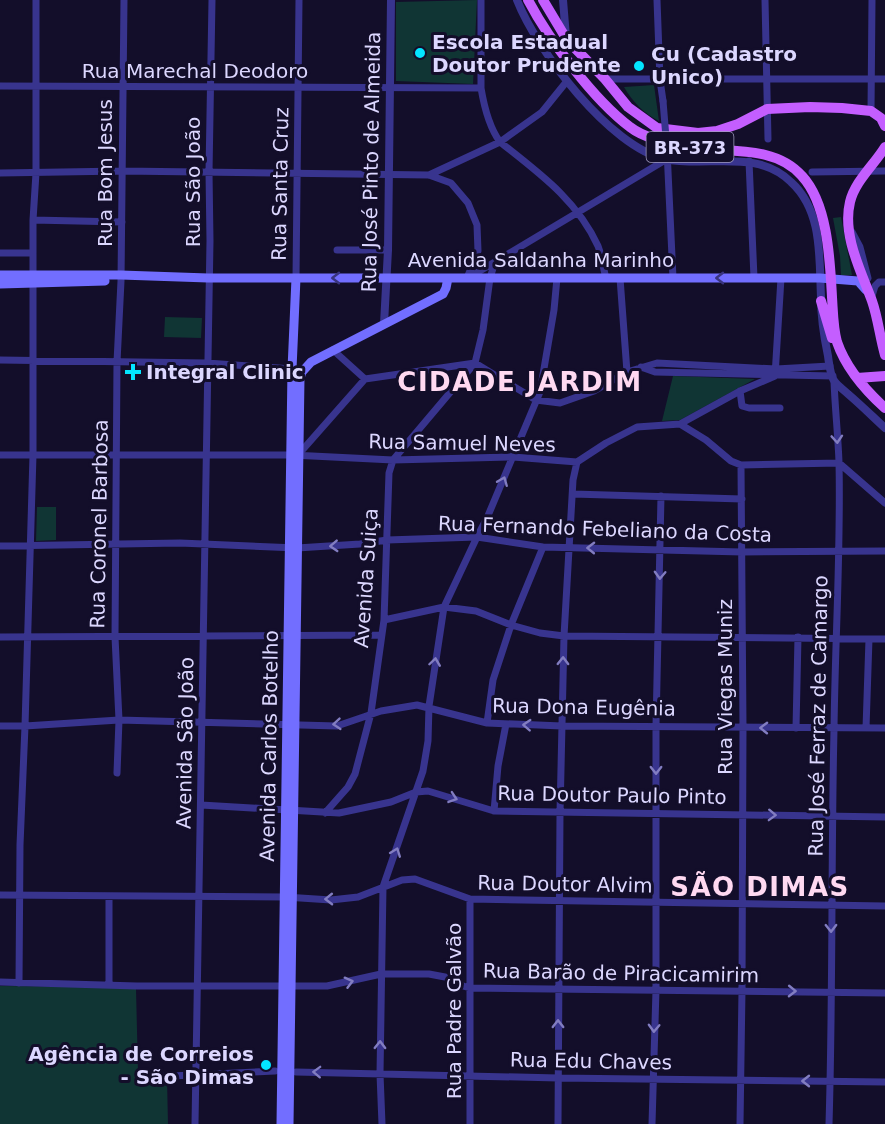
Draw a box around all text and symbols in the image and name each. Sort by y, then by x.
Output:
place label: Escola Estadual Doutor Prudente [432,30,621,77]
street label: Rua José Pinto de Almeida [357,31,385,293]
place label: Cu (Cadastro Unico) [651,42,797,89]
marker: Escola Estadual Doutor Prudente [413,46,427,60]
street label: Rua Marechal Deodoro [82,59,308,83]
marker: Cu (Cadastro Unico) [632,59,646,73]
street label: Rua Bom Jesus [93,99,117,247]
street label: Rua Santa Cruz [267,107,293,261]
street label: Rua São João [181,117,205,247]
road number: BR-373 [646,132,734,162]
street label: Avenida Saldanha Marinho [408,248,674,272]
one-way arrow [331,272,340,284]
one-way arrow [715,272,724,284]
place label: Integral Clinic [146,360,304,384]
marker: Integral Clinic [124,363,142,381]
district label: CIDADE JARDIM [397,367,643,397]
street label: Rua Coronel Barbosa [85,419,113,629]
street label: Rua Samuel Neves [368,429,556,457]
one-way arrow [830,435,843,444]
one-way arrow [496,477,508,488]
street label: Avenida Suiça [349,507,383,649]
street label: Rua Fernando Febeliano da Costa [438,511,772,547]
one-way arrow [329,539,338,552]
one-way arrow [586,542,595,554]
one-way arrow [653,571,666,580]
street label: Rua José Ferraz de Camargo [804,575,832,857]
street label: Rua Viegas Muniz [713,599,737,775]
street label: Avenida Carlos Botelho [255,630,283,862]
one-way arrow [557,656,570,665]
street label: Avenida São João [171,657,199,829]
one-way arrow [429,658,441,667]
street label: Rua Dona Eugênia [492,693,676,721]
one-way arrow [333,717,342,730]
one-way arrow [522,718,531,731]
one-way arrow [759,721,768,734]
one-way arrow [650,766,662,775]
street label: Rua Doutor Paulo Pinto [497,781,727,809]
one-way arrow [447,791,458,804]
one-way arrow [768,809,777,822]
one-way arrow [388,847,401,858]
street label: Rua Doutor Alvim [477,870,653,898]
district label: SÃO DIMAS [670,871,850,902]
one-way arrow [325,893,334,905]
street label: Rua Padre Galvão [442,923,466,1099]
one-way arrow [825,924,838,933]
street label: Rua Barão de Piracicamirim [483,959,759,987]
one-way arrow [343,977,354,989]
one-way arrow [788,985,797,997]
one-way arrow [552,1019,564,1028]
one-way arrow [648,1024,661,1033]
one-way arrow [374,1040,386,1049]
place label: Agência de Correios - São Dimas [28,1042,254,1089]
street label: Rua Edu Chaves [510,1048,672,1074]
marker: Agência de Correios - São Dimas [259,1058,273,1072]
one-way arrow [312,1066,321,1079]
one-way arrow [801,1075,810,1087]

